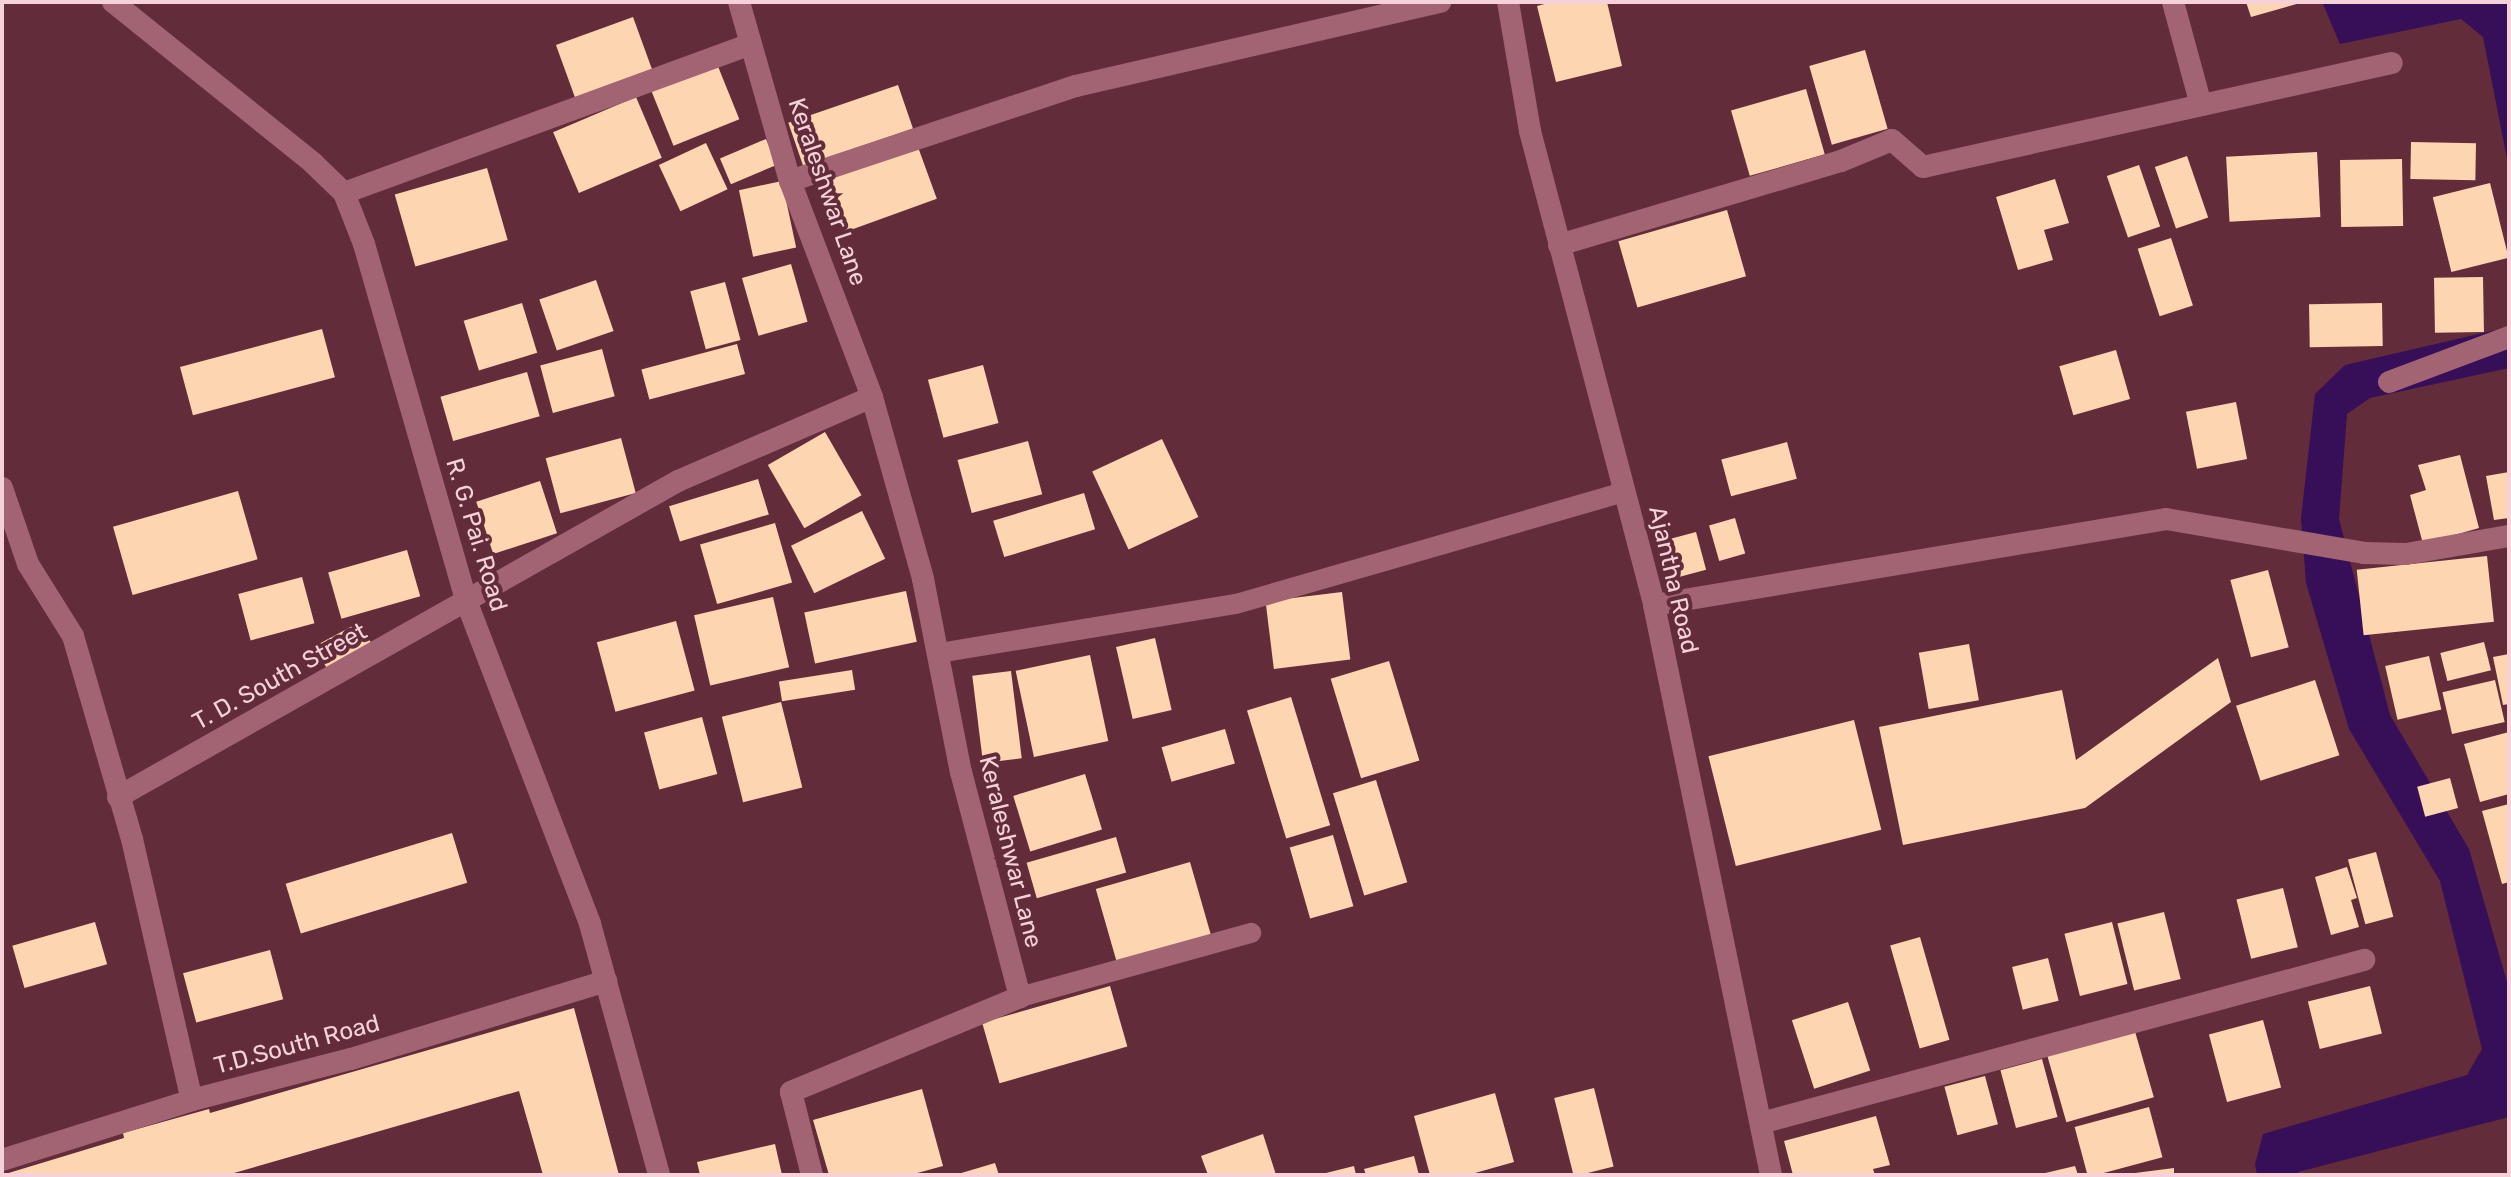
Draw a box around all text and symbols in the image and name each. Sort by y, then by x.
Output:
street label: Keraleshwar Lane [781,94,873,290]
street label: R. G. Pai. Road [439,455,513,615]
street label: Ajantha Road [1642,503,1704,657]
street label: T. D. South Street [188,617,372,737]
street label: Keraleshwar Lane [972,753,1048,951]
street label: T.D.South Road [211,1009,383,1081]

